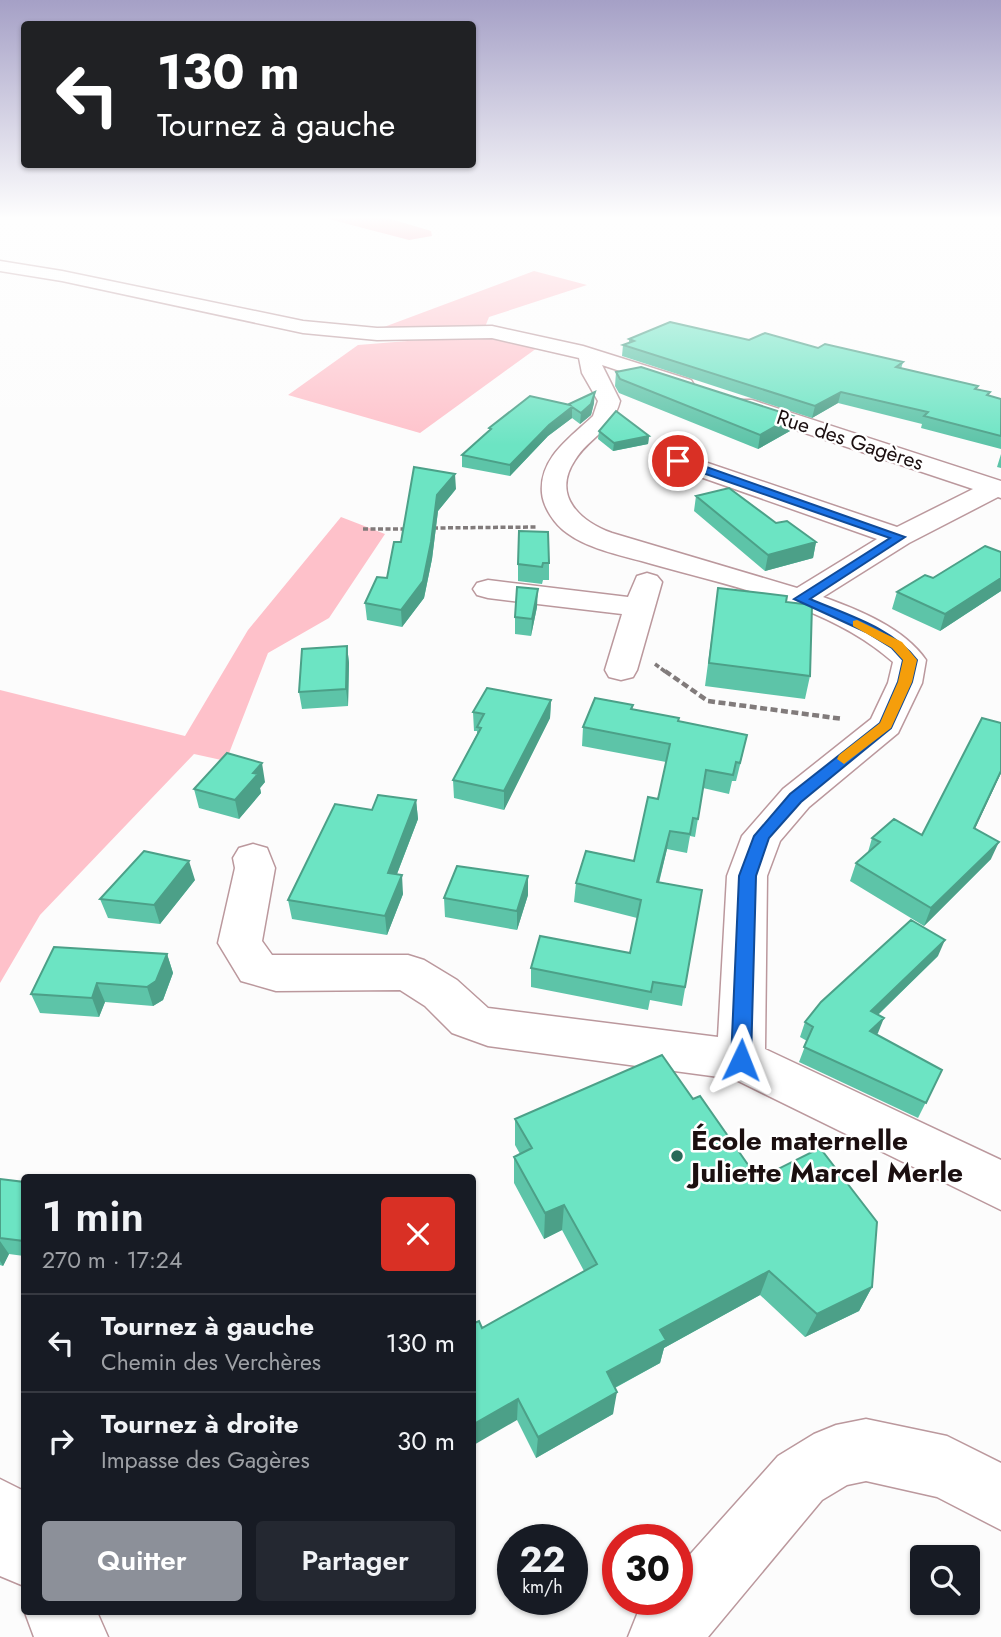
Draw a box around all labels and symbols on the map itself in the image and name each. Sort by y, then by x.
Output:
street label: Rue des Gagères [773,402,927,478]
pin [648,431,708,491]
position arrow [704,1023,778,1097]
place label: École maternelle Juliette Marcel Merle [686,1120,963,1193]
marker: École maternelle Juliette Marcel Merle [669,1148,685,1164]
speed limit sign: 30 [602,1524,693,1615]

